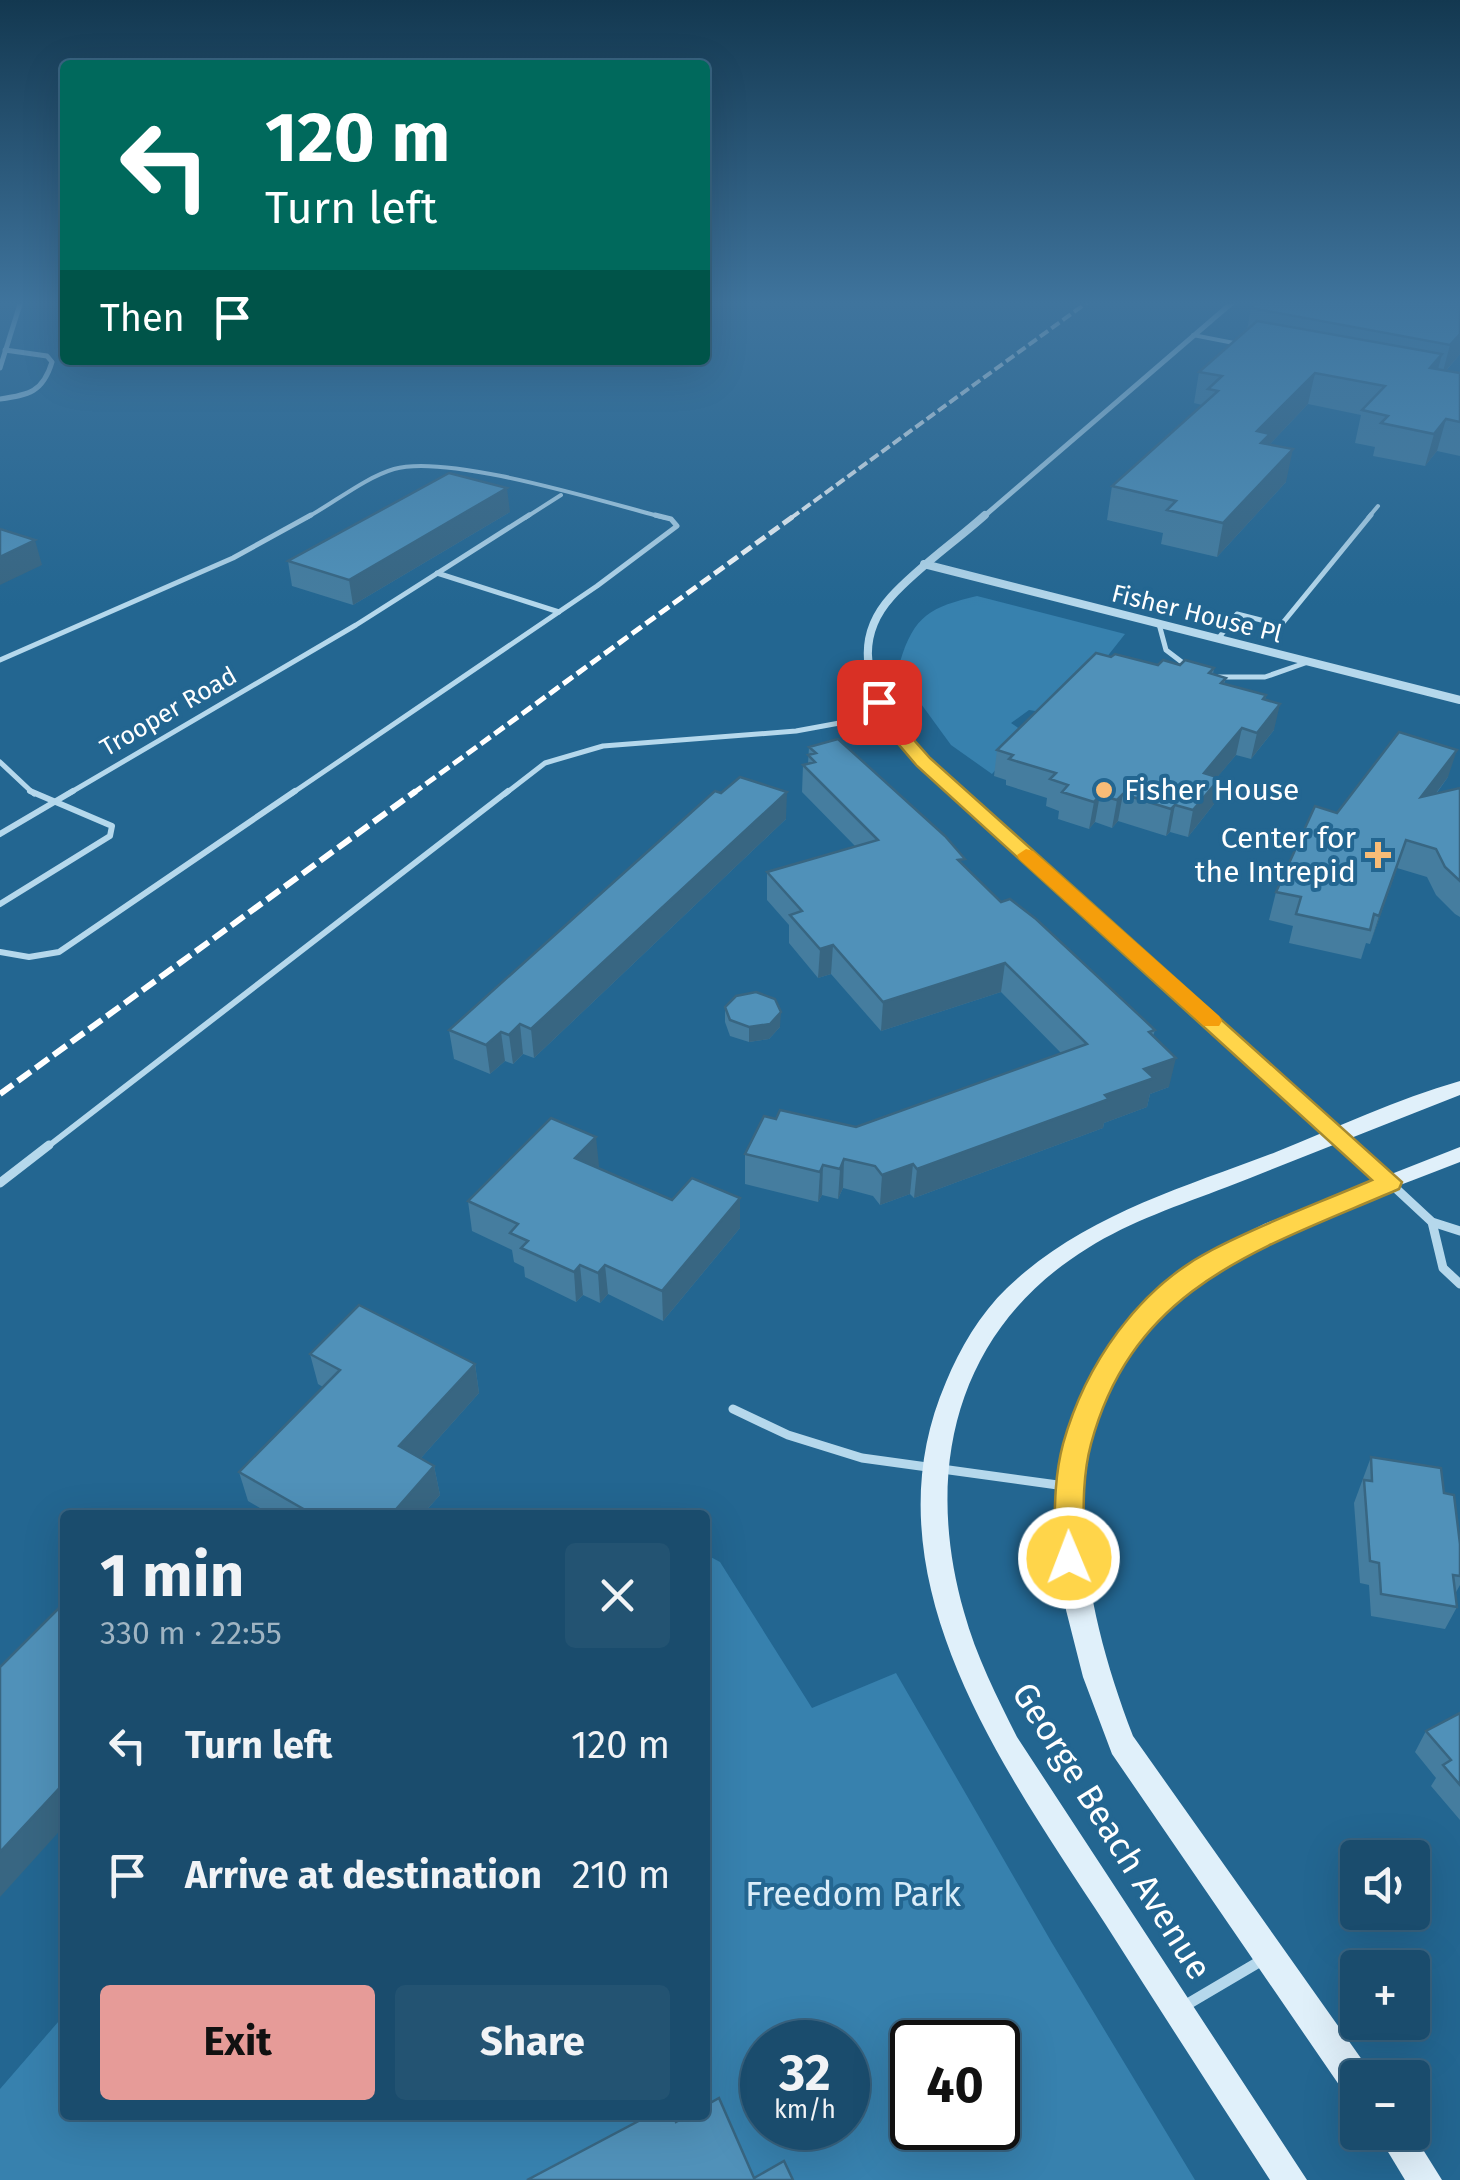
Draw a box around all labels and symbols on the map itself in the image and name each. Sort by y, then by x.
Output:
street label: Fisher House Pl [1109,578,1285,650]
pin [837,660,922,745]
street label: Trooper Road [95,661,242,763]
place label: Fisher House [1124,772,1299,808]
marker: Fisher House [1093,779,1115,801]
place label: Center for the Intrepid [1195,820,1356,890]
marker: Center for the Intrepid [1365,842,1391,868]
position arrow [1017,1506,1121,1610]
street label: George Beach Avenue [1003,1675,1221,1987]
park label: Freedom Park [745,1873,961,1915]
speed limit sign: 40 [890,2020,1020,2150]

